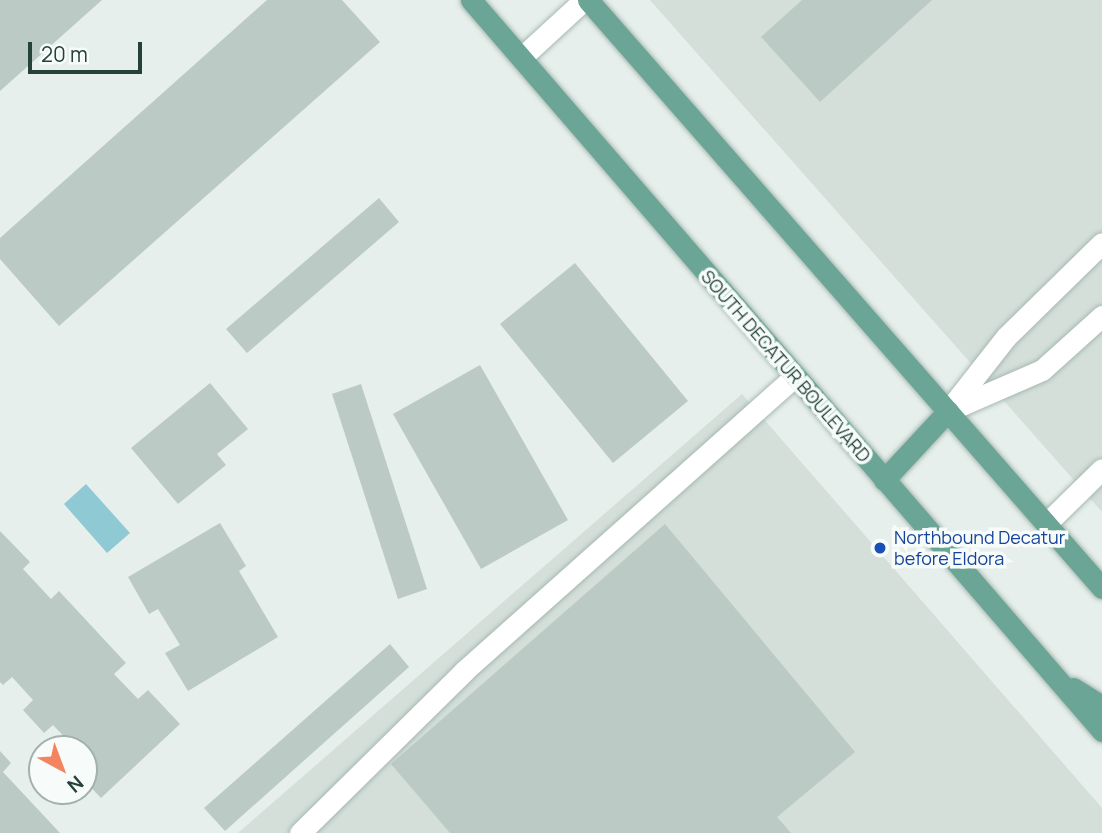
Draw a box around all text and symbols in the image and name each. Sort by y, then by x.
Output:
scale bar [32,28,145,72]
text: 20 m [41,40,88,68]
street label: SOUTH DECATUR BOULEVARD [697,266,875,466]
place label: Northbound Decatur before Eldora [894,527,1065,570]
marker: Northbound Decatur before Eldora [872,540,888,556]
north arrow [28,735,98,805]
text: N [62,770,89,799]

